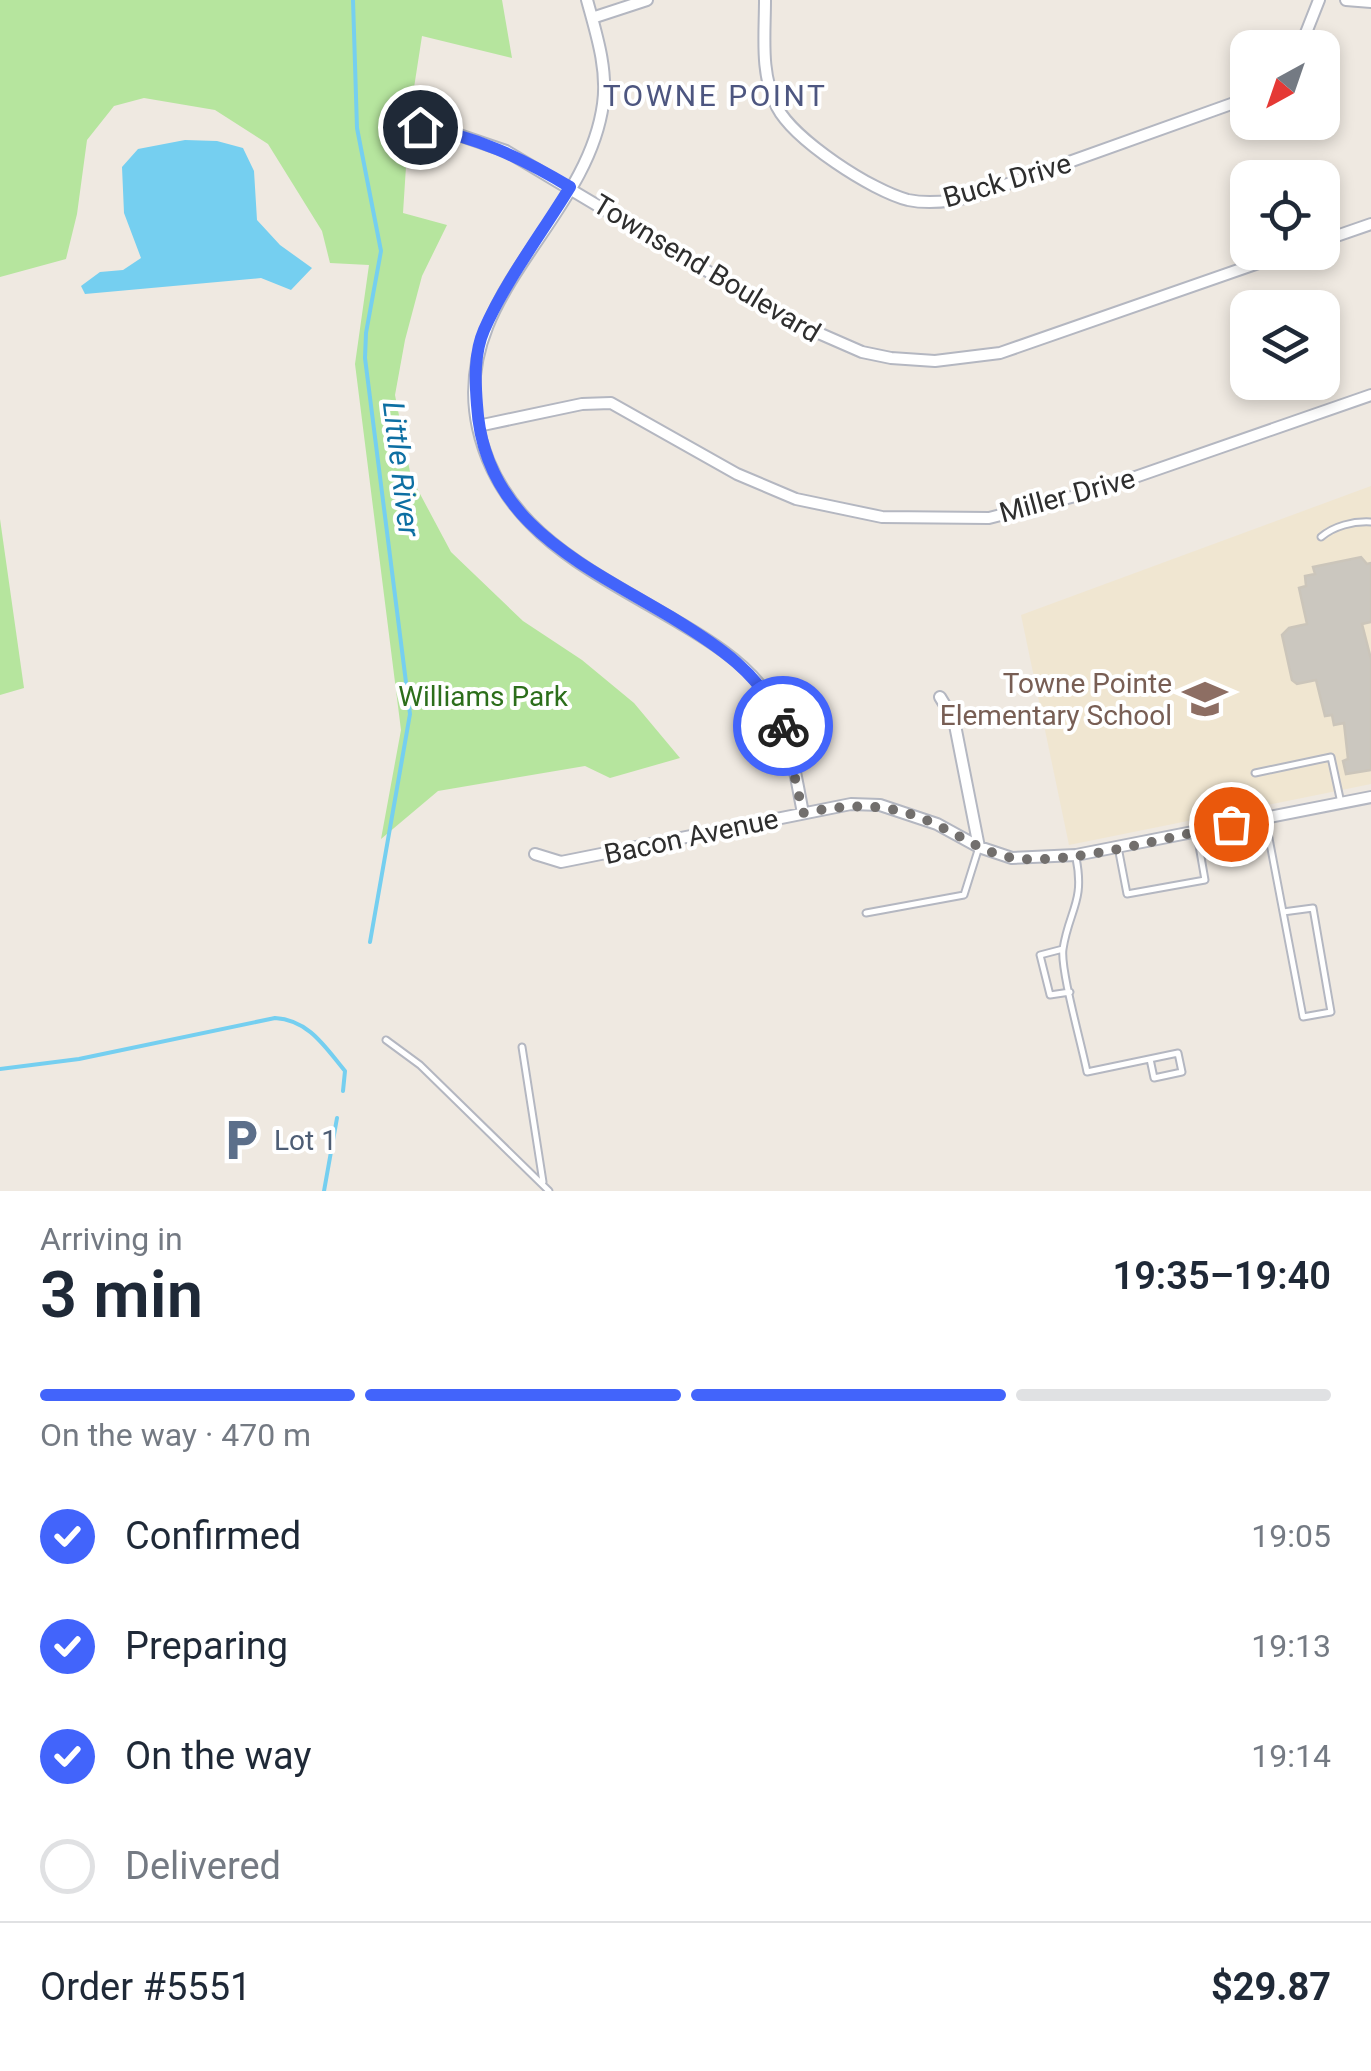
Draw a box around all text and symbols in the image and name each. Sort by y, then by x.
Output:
north arrow [1230,30,1340,140]
map controls [1230,30,1340,400]
district label: TOWNE POINT [603,78,827,113]
pin [378,85,463,170]
icon: home [393,100,448,155]
street label: Buck Drive [939,146,1075,214]
button: locate [1230,160,1340,270]
street label: Townsend Boulevard [587,188,826,349]
button: layers [1230,290,1340,400]
water label: Little River [376,399,427,540]
street label: Miller Drive [996,462,1139,529]
place label: Towne Pointe Elementary School [940,667,1172,732]
school or university icon: Towne Pointe Elementary School [1181,675,1229,723]
courier [733,676,833,776]
park label: Williams Park [398,680,569,713]
icon: bike [756,699,811,754]
pin [1189,782,1274,867]
icon: bag [1204,797,1259,852]
street label: Bacon Avenue [601,802,781,871]
parking icon: Lot 1 [217,1116,265,1164]
place label: Lot 1 [274,1124,337,1157]
text: Arriving in [40,1220,183,1258]
text: 19:35–19:40 [1112,1254,1331,1298]
text: 3 min [40,1257,203,1333]
text: On the way · 470 m [40,1416,311,1454]
icon: check [40,1509,95,1564]
text: Confirmed [125,1514,301,1558]
text: 19:05 [1251,1517,1331,1555]
icon: check [40,1619,95,1674]
text: Preparing [125,1624,288,1668]
text: 19:13 [1251,1627,1331,1665]
icon: check [40,1729,95,1784]
text: On the way [125,1734,311,1778]
text: 19:14 [1251,1737,1331,1775]
text: Delivered [125,1844,281,1888]
text: Order #5551 [40,1965,251,2009]
text: $29.87 [1211,1965,1331,2009]

